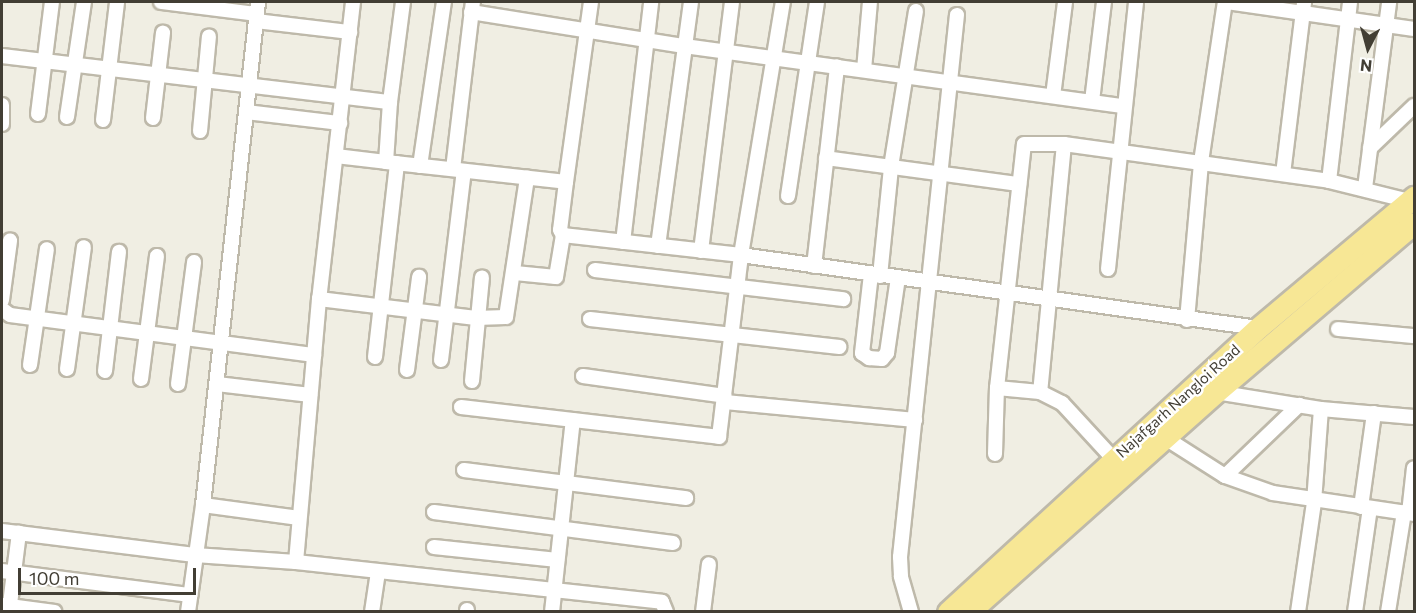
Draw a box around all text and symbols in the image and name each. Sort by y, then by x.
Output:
north arrow [1338,18,1398,78]
text: N [1359,56,1373,76]
street label: Najafgarh Nangloi Road [1112,341,1244,461]
scale bar [21,556,200,594]
text: 100 m [29,567,79,589]

